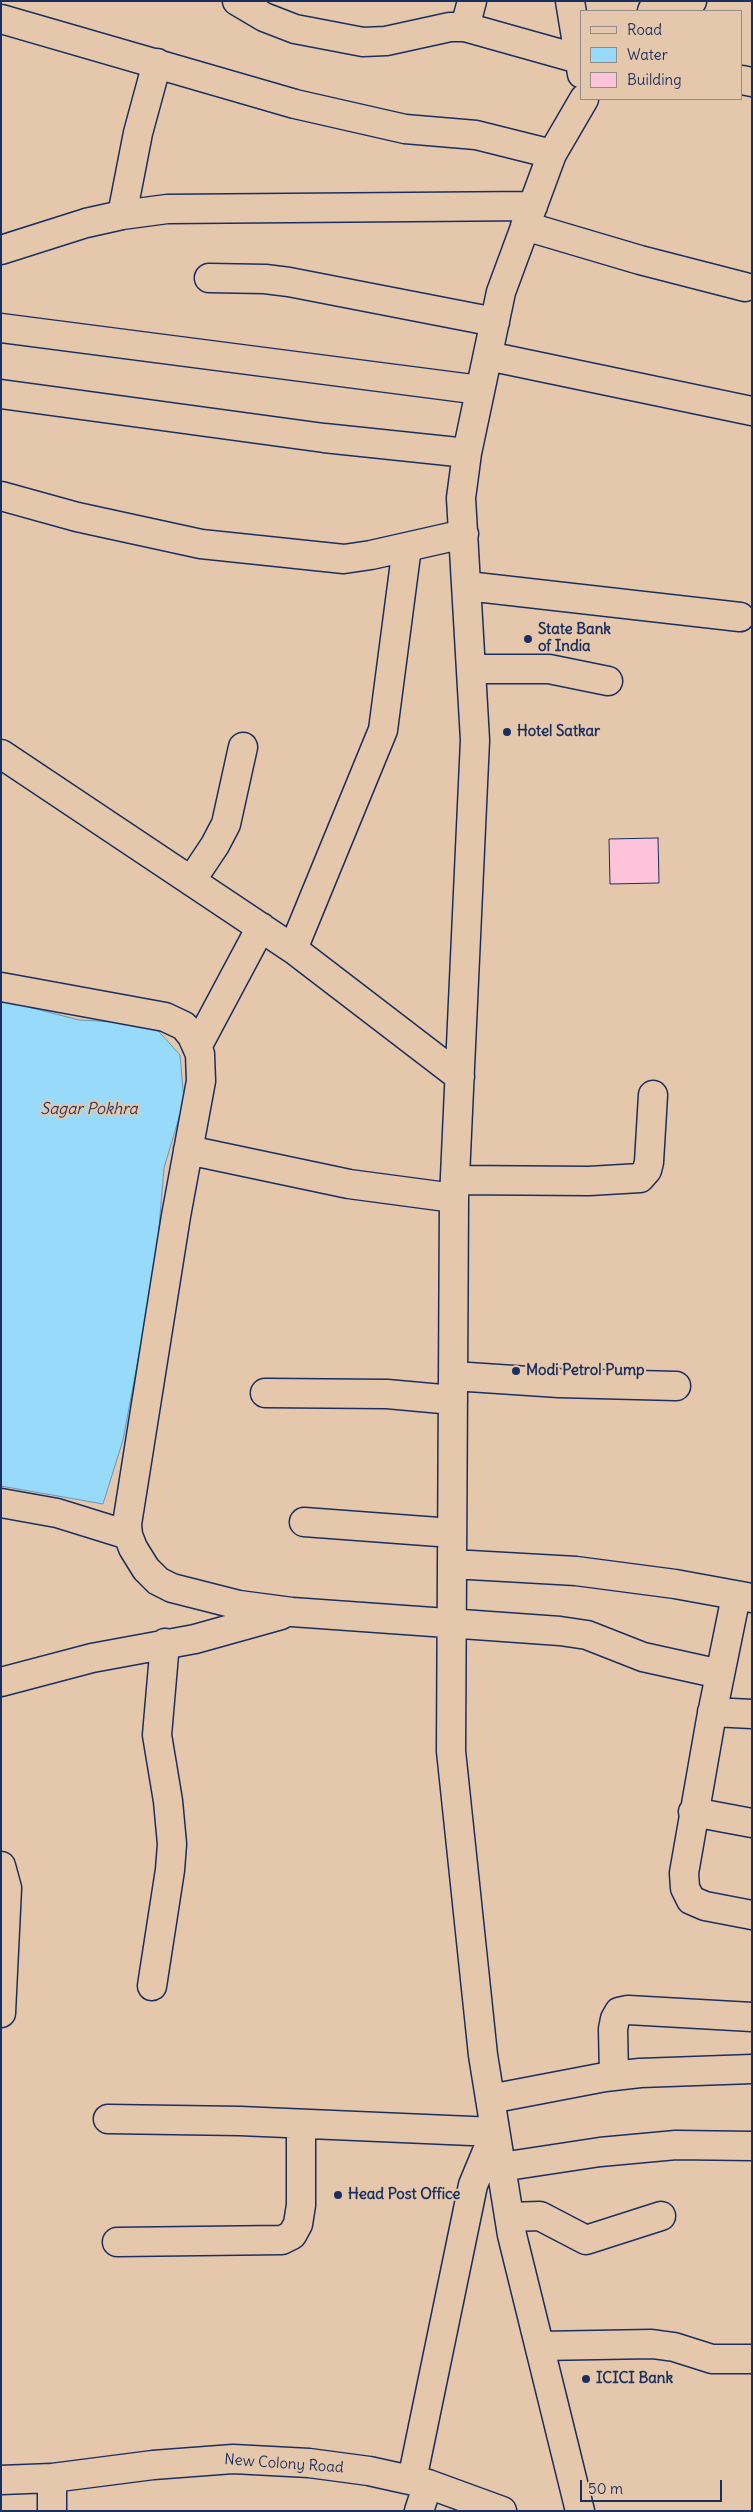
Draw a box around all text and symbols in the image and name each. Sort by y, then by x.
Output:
legend [580,10,743,100]
text: Road [627,20,662,39]
text: Water [627,45,668,64]
text: Building [627,70,682,89]
place label: State Bank of India [538,621,611,656]
marker: State Bank of India [522,633,534,645]
place label: Hotel Satkar [517,723,600,741]
marker: Hotel Satkar [501,726,513,738]
water label: Sagar Pokhra [40,1099,138,1119]
place label: Modi Petrol Pump [526,1362,645,1380]
marker: Modi Petrol Pump [510,1365,522,1377]
place label: Head Post Office [348,2186,460,2204]
marker: Head Post Office [332,2189,344,2201]
place label: ICICI Bank [596,2370,673,2388]
marker: ICICI Bank [580,2373,592,2385]
street label: New Colony Road [224,2451,344,2477]
scale bar [583,2470,726,2502]
text: 50 m [588,2479,623,2498]

